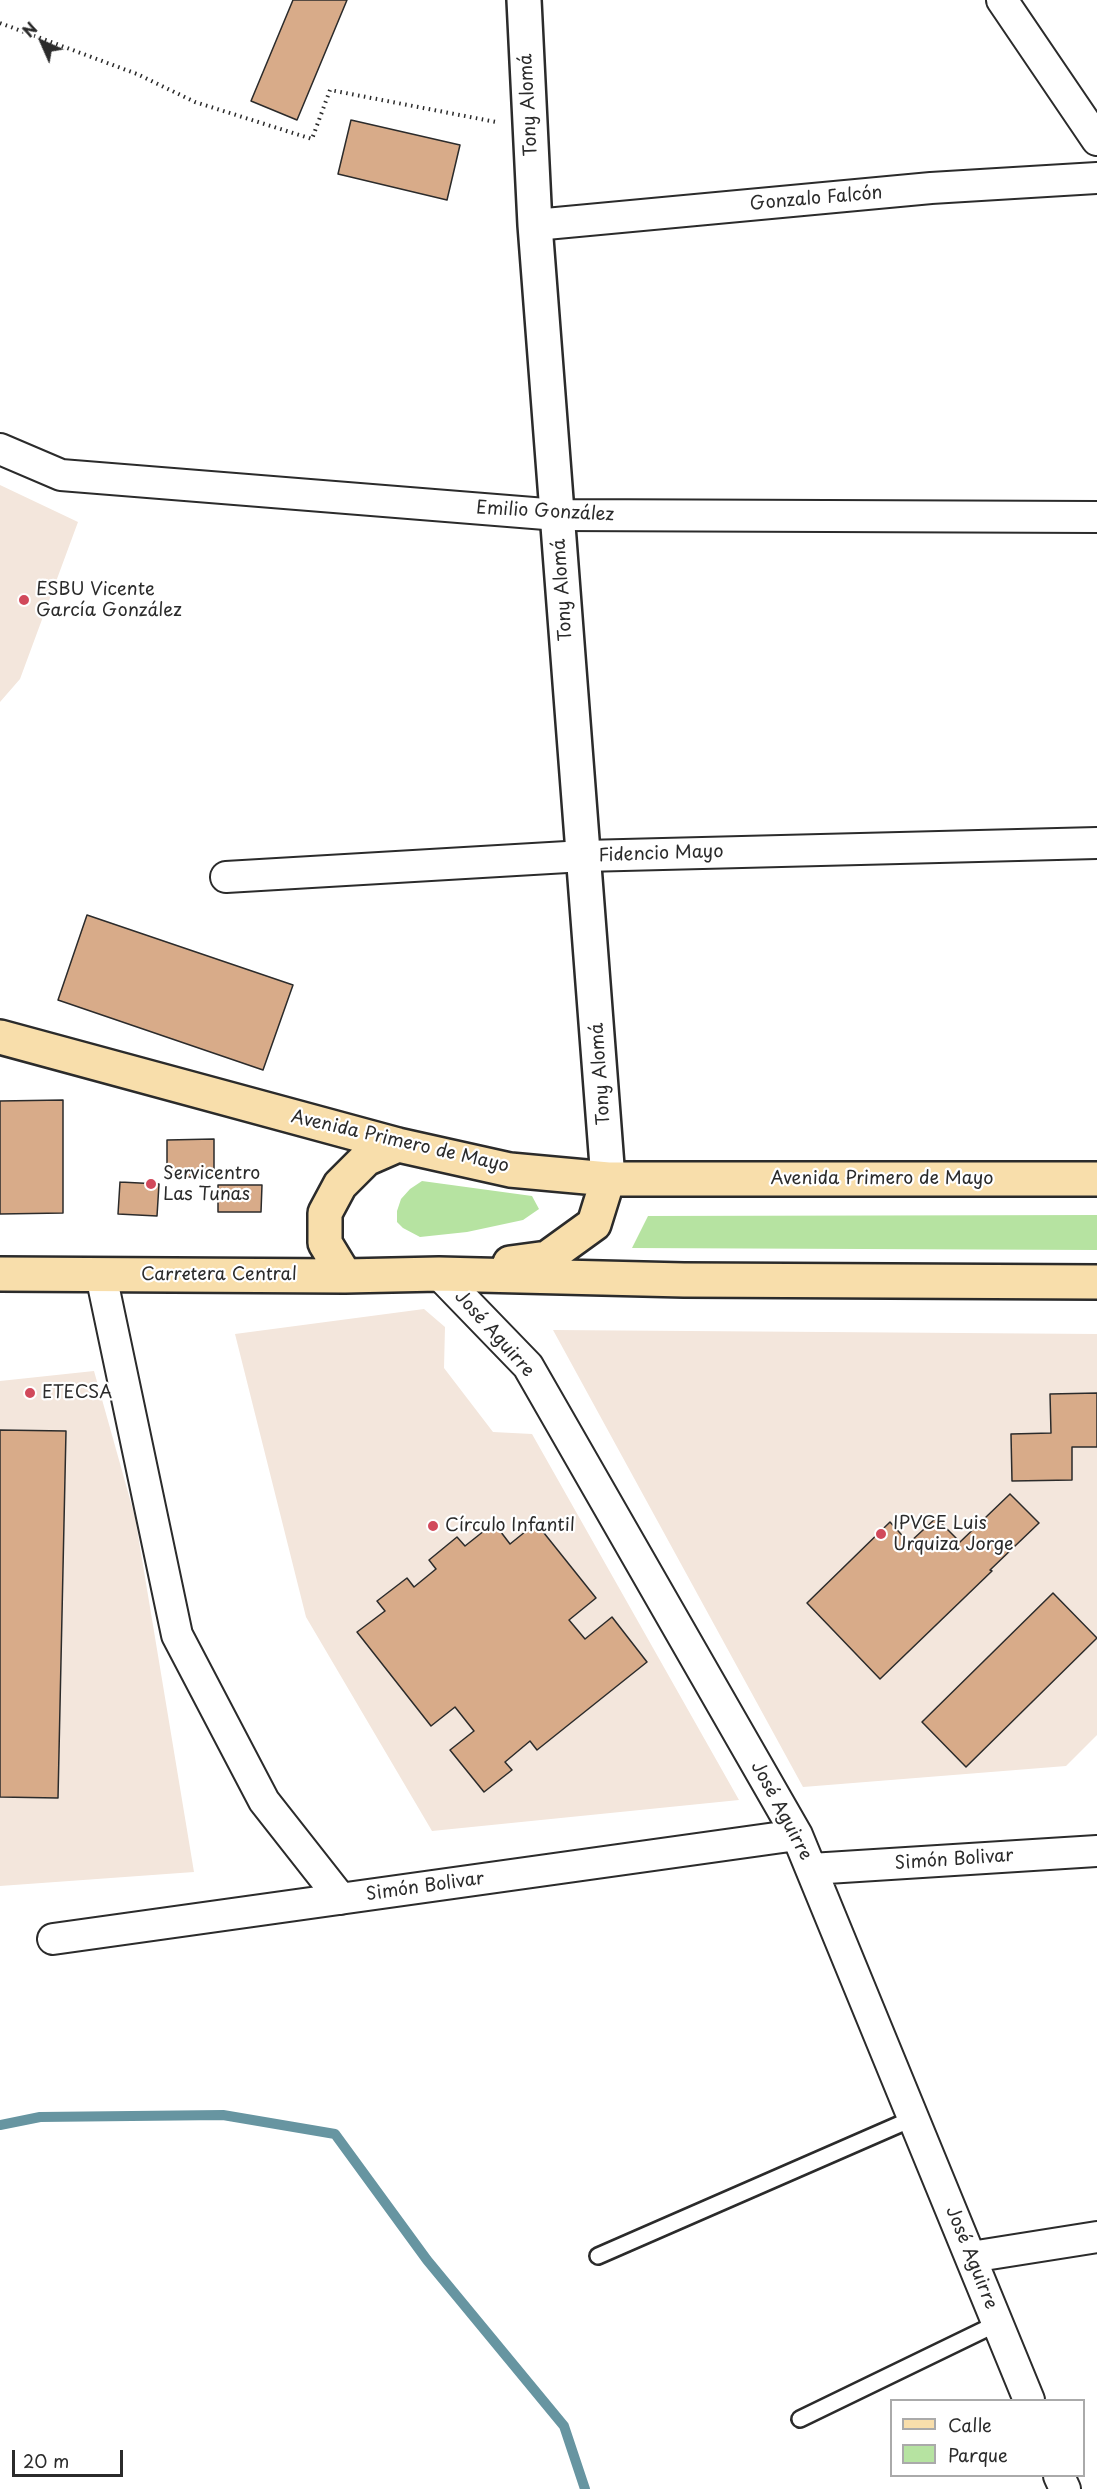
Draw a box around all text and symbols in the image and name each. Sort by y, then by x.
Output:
north arrow [12,12,72,72]
text: N [16,16,42,42]
street label: Tony Alomá [516,53,542,157]
street label: Gonzalo Falcón [749,182,883,216]
street label: Emilio González [475,498,615,526]
street label: Tony Alomá [549,538,577,642]
place label: ESBU Vicente García González [36,579,182,622]
marker: ESBU Vicente García González [17,593,31,607]
street label: Fidencio Mayo [598,841,724,867]
street label: Tony Alomá [587,1022,615,1126]
street label: Avenida Primero de Mayo [289,1106,511,1178]
place label: Servicentro Las Tunas [163,1163,260,1206]
street label: Avenida Primero de Mayo [771,1168,993,1190]
marker: Servicentro Las Tunas [144,1177,158,1191]
street label: Carretera Central [141,1264,297,1286]
street label: José Aguirre [450,1286,538,1382]
place label: ETECSA [42,1382,112,1404]
marker: ETECSA [23,1386,37,1400]
place label: IPVCE Luis Urquiza Jorge [893,1513,1014,1556]
place label: Círculo Infantil [445,1515,575,1537]
marker: Círculo Infantil [426,1519,440,1533]
marker: IPVCE Luis Urquiza Jorge [874,1527,888,1541]
street label: José Aguirre [746,1758,816,1864]
street label: Simón Bolivar [894,1845,1014,1875]
street label: Simón Bolivar [365,1868,485,1906]
street label: José Aguirre [941,2203,1001,2313]
legend [890,2399,1085,2477]
text: Calle [948,2411,992,2438]
scale bar [15,2438,126,2476]
text: Parque [948,2441,1008,2468]
text: 20 m [23,2447,69,2474]

